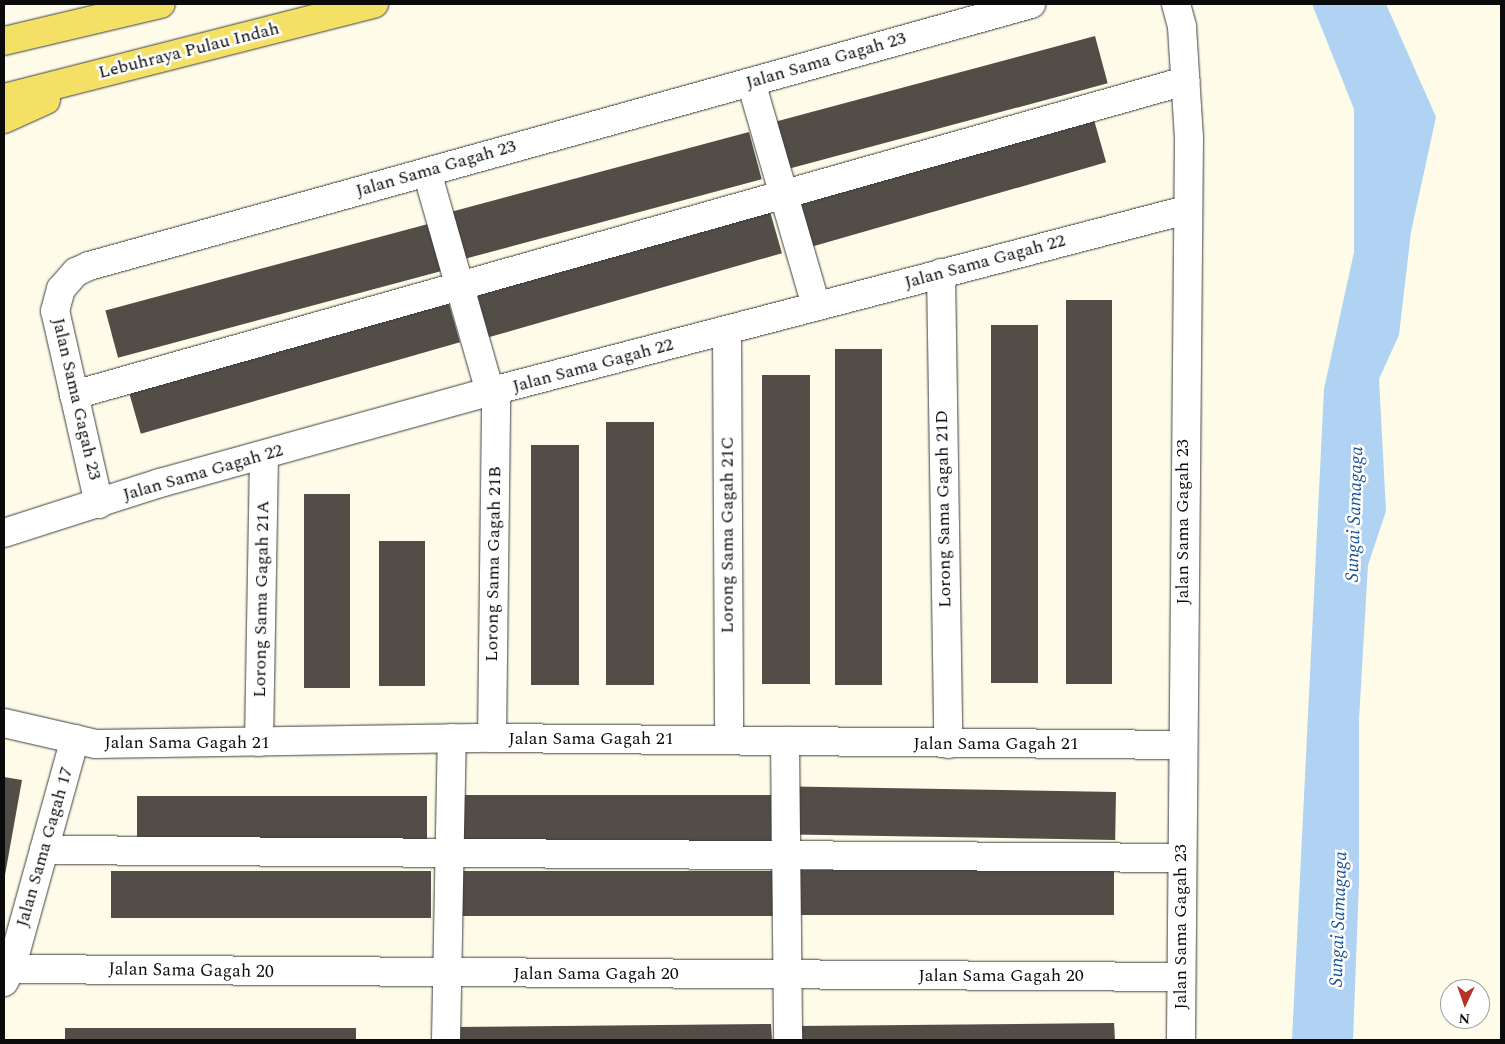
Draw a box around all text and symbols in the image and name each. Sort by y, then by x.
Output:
street label: Lebuhraya Pulau Indah [96,18,282,84]
street label: Jalan Sama Gagah 23 [743,28,909,94]
street label: Jalan Sama Gagah 23 [353,136,519,202]
street label: Jalan Sama Gagah 22 [902,230,1068,294]
street label: Jalan Sama Gagah 23 [47,316,105,482]
street label: Jalan Sama Gagah 22 [510,334,676,398]
street label: Lorong Sama Gagah 21D [931,410,957,608]
street label: Lorong Sama Gagah 21C [717,436,739,634]
street label: Jalan Sama Gagah 23 [1172,439,1194,605]
street label: Jalan Sama Gagah 22 [120,440,286,506]
water label: Sungai Samagaga [1341,446,1369,582]
street label: Lorong Sama Gagah 21B [481,466,507,662]
street label: Lorong Sama Gagah 21A [249,500,275,698]
street label: Jalan Sama Gagah 21 [508,728,674,750]
street label: Jalan Sama Gagah 21 [104,732,270,754]
street label: Jalan Sama Gagah 21 [913,733,1079,755]
street label: Jalan Sama Gagah 17 [12,764,78,930]
street label: Jalan Sama Gagah 23 [1170,844,1192,1010]
water label: Sungai Samagaga [1325,851,1353,987]
street label: Jalan Sama Gagah 20 [108,959,274,983]
street label: Jalan Sama Gagah 20 [513,963,679,985]
street label: Jalan Sama Gagah 20 [918,965,1084,987]
north arrow [1440,979,1490,1029]
text: N [1458,1008,1471,1029]

